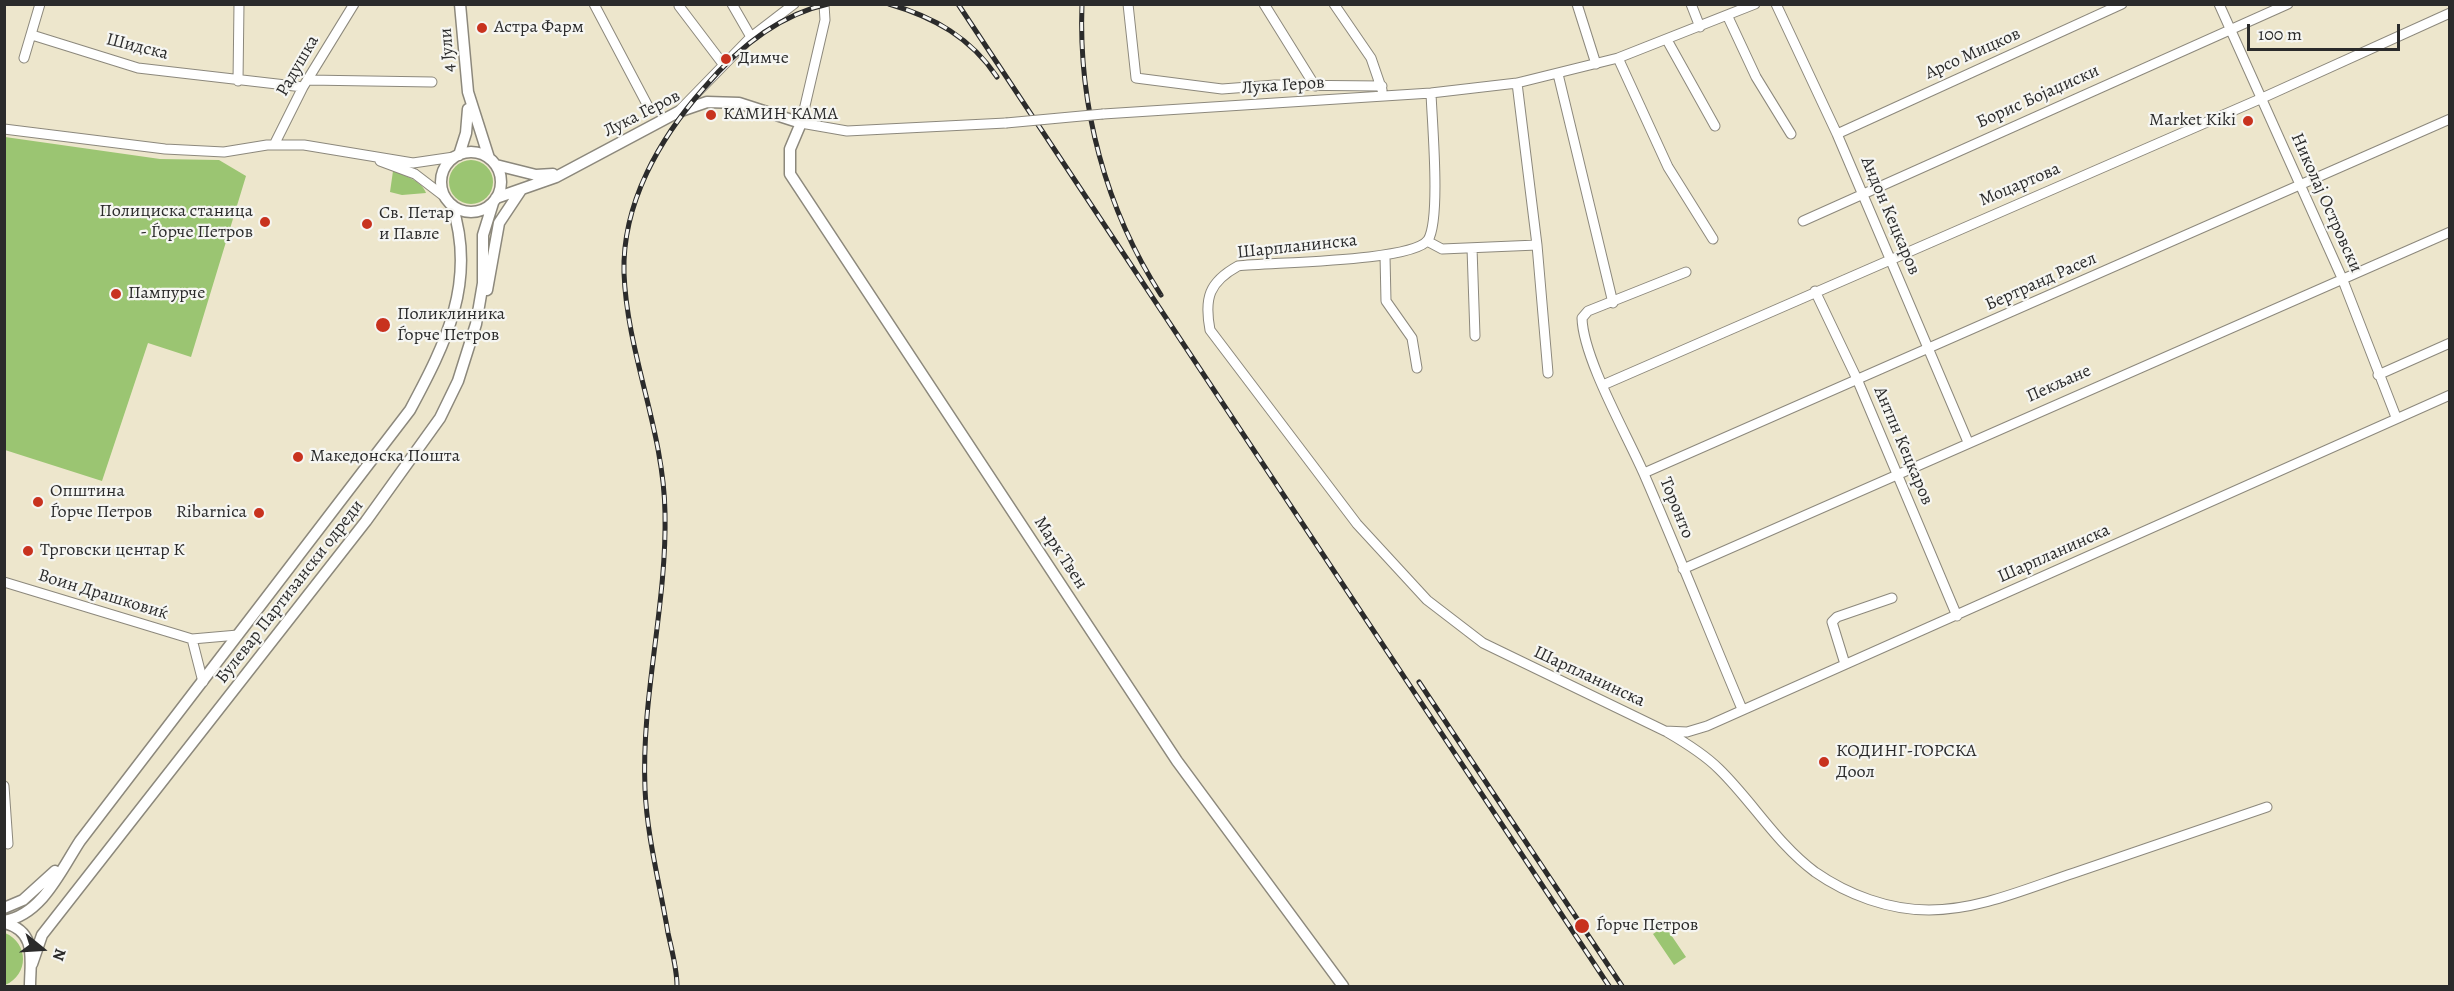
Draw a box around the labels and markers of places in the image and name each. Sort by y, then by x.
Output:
place label: Астра Фарм [494,17,584,39]
marker: Астра Фарм [475,21,489,35]
place label: Димче [738,48,789,70]
marker: Димче [719,52,733,66]
place label: КАМИН КАМА [723,104,838,126]
marker: КАМИН КАМА [704,108,718,122]
place label: Market Kiki [2149,110,2236,132]
marker: Market Kiki [2241,114,2255,128]
place label: Полициска станица - Ѓорче Петров [99,201,253,244]
place label: Св. Петар и Павле [379,203,454,246]
marker: Полициска станица - Ѓорче Петров [258,215,272,229]
marker: Св. Петар и Павле [360,217,374,231]
place label: Пампурче [128,283,205,305]
marker: Пампурче [109,287,123,301]
place label: Поликлиника Ѓорче Петров [397,304,505,346]
marker: Поликлиника Ѓорче Петров [374,316,392,334]
place label: Македонска Пошта [310,446,460,468]
marker: Македонска Пошта [291,450,305,464]
place label: Општина Ѓорче Петров [50,481,152,524]
marker: Општина Ѓорче Петров [31,495,45,509]
place label: Ribarnica [176,502,247,524]
marker: Ribarnica [252,506,266,520]
place label: Трговски центар К [40,540,185,562]
marker: Трговски центар К [21,544,35,558]
place label: КОДИНГ-ГОРСКА Доол [1836,741,1977,783]
marker: КОДИНГ-ГОРСКА Доол [1817,755,1831,769]
place label: Ѓорче Петров [1596,915,1698,937]
marker: Ѓорче Петров [1573,917,1591,935]

